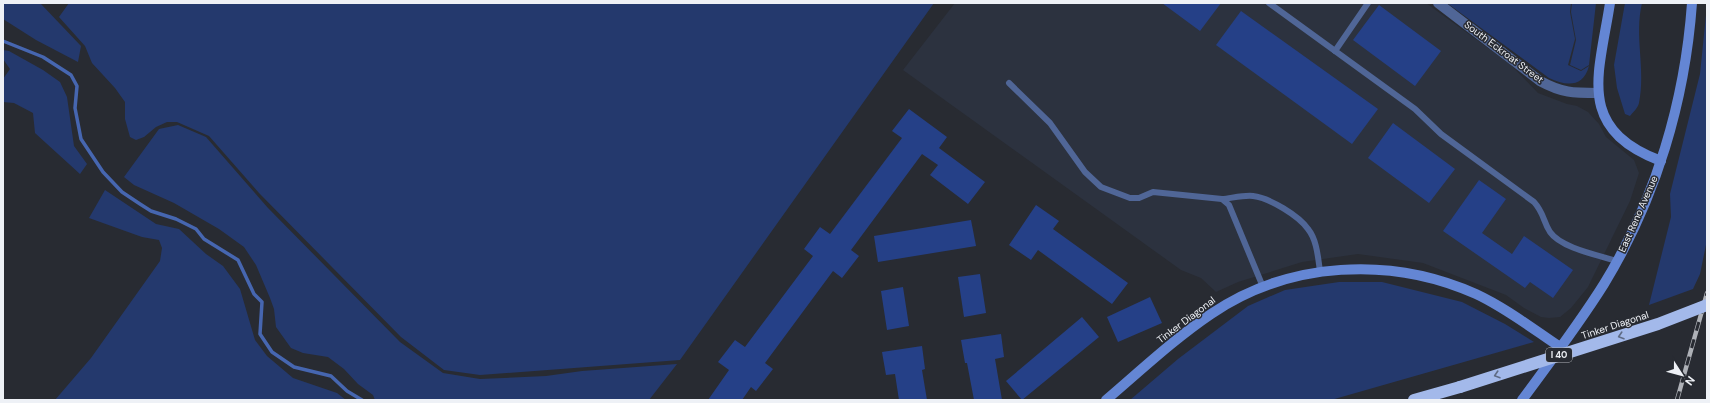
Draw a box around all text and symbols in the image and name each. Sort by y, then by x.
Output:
street label: South Eckroat Street [1462,18,1546,86]
street label: East Reno Avenue [1615,174,1661,254]
street label: Tinker Diagonal [1154,294,1218,346]
street label: Tinker Diagonal [1580,308,1650,342]
one-way arrow [1618,331,1625,340]
road number: I 40 [1546,348,1572,362]
north arrow [1662,355,1702,395]
one-way arrow [1494,370,1501,379]
text: N [1682,374,1698,388]

